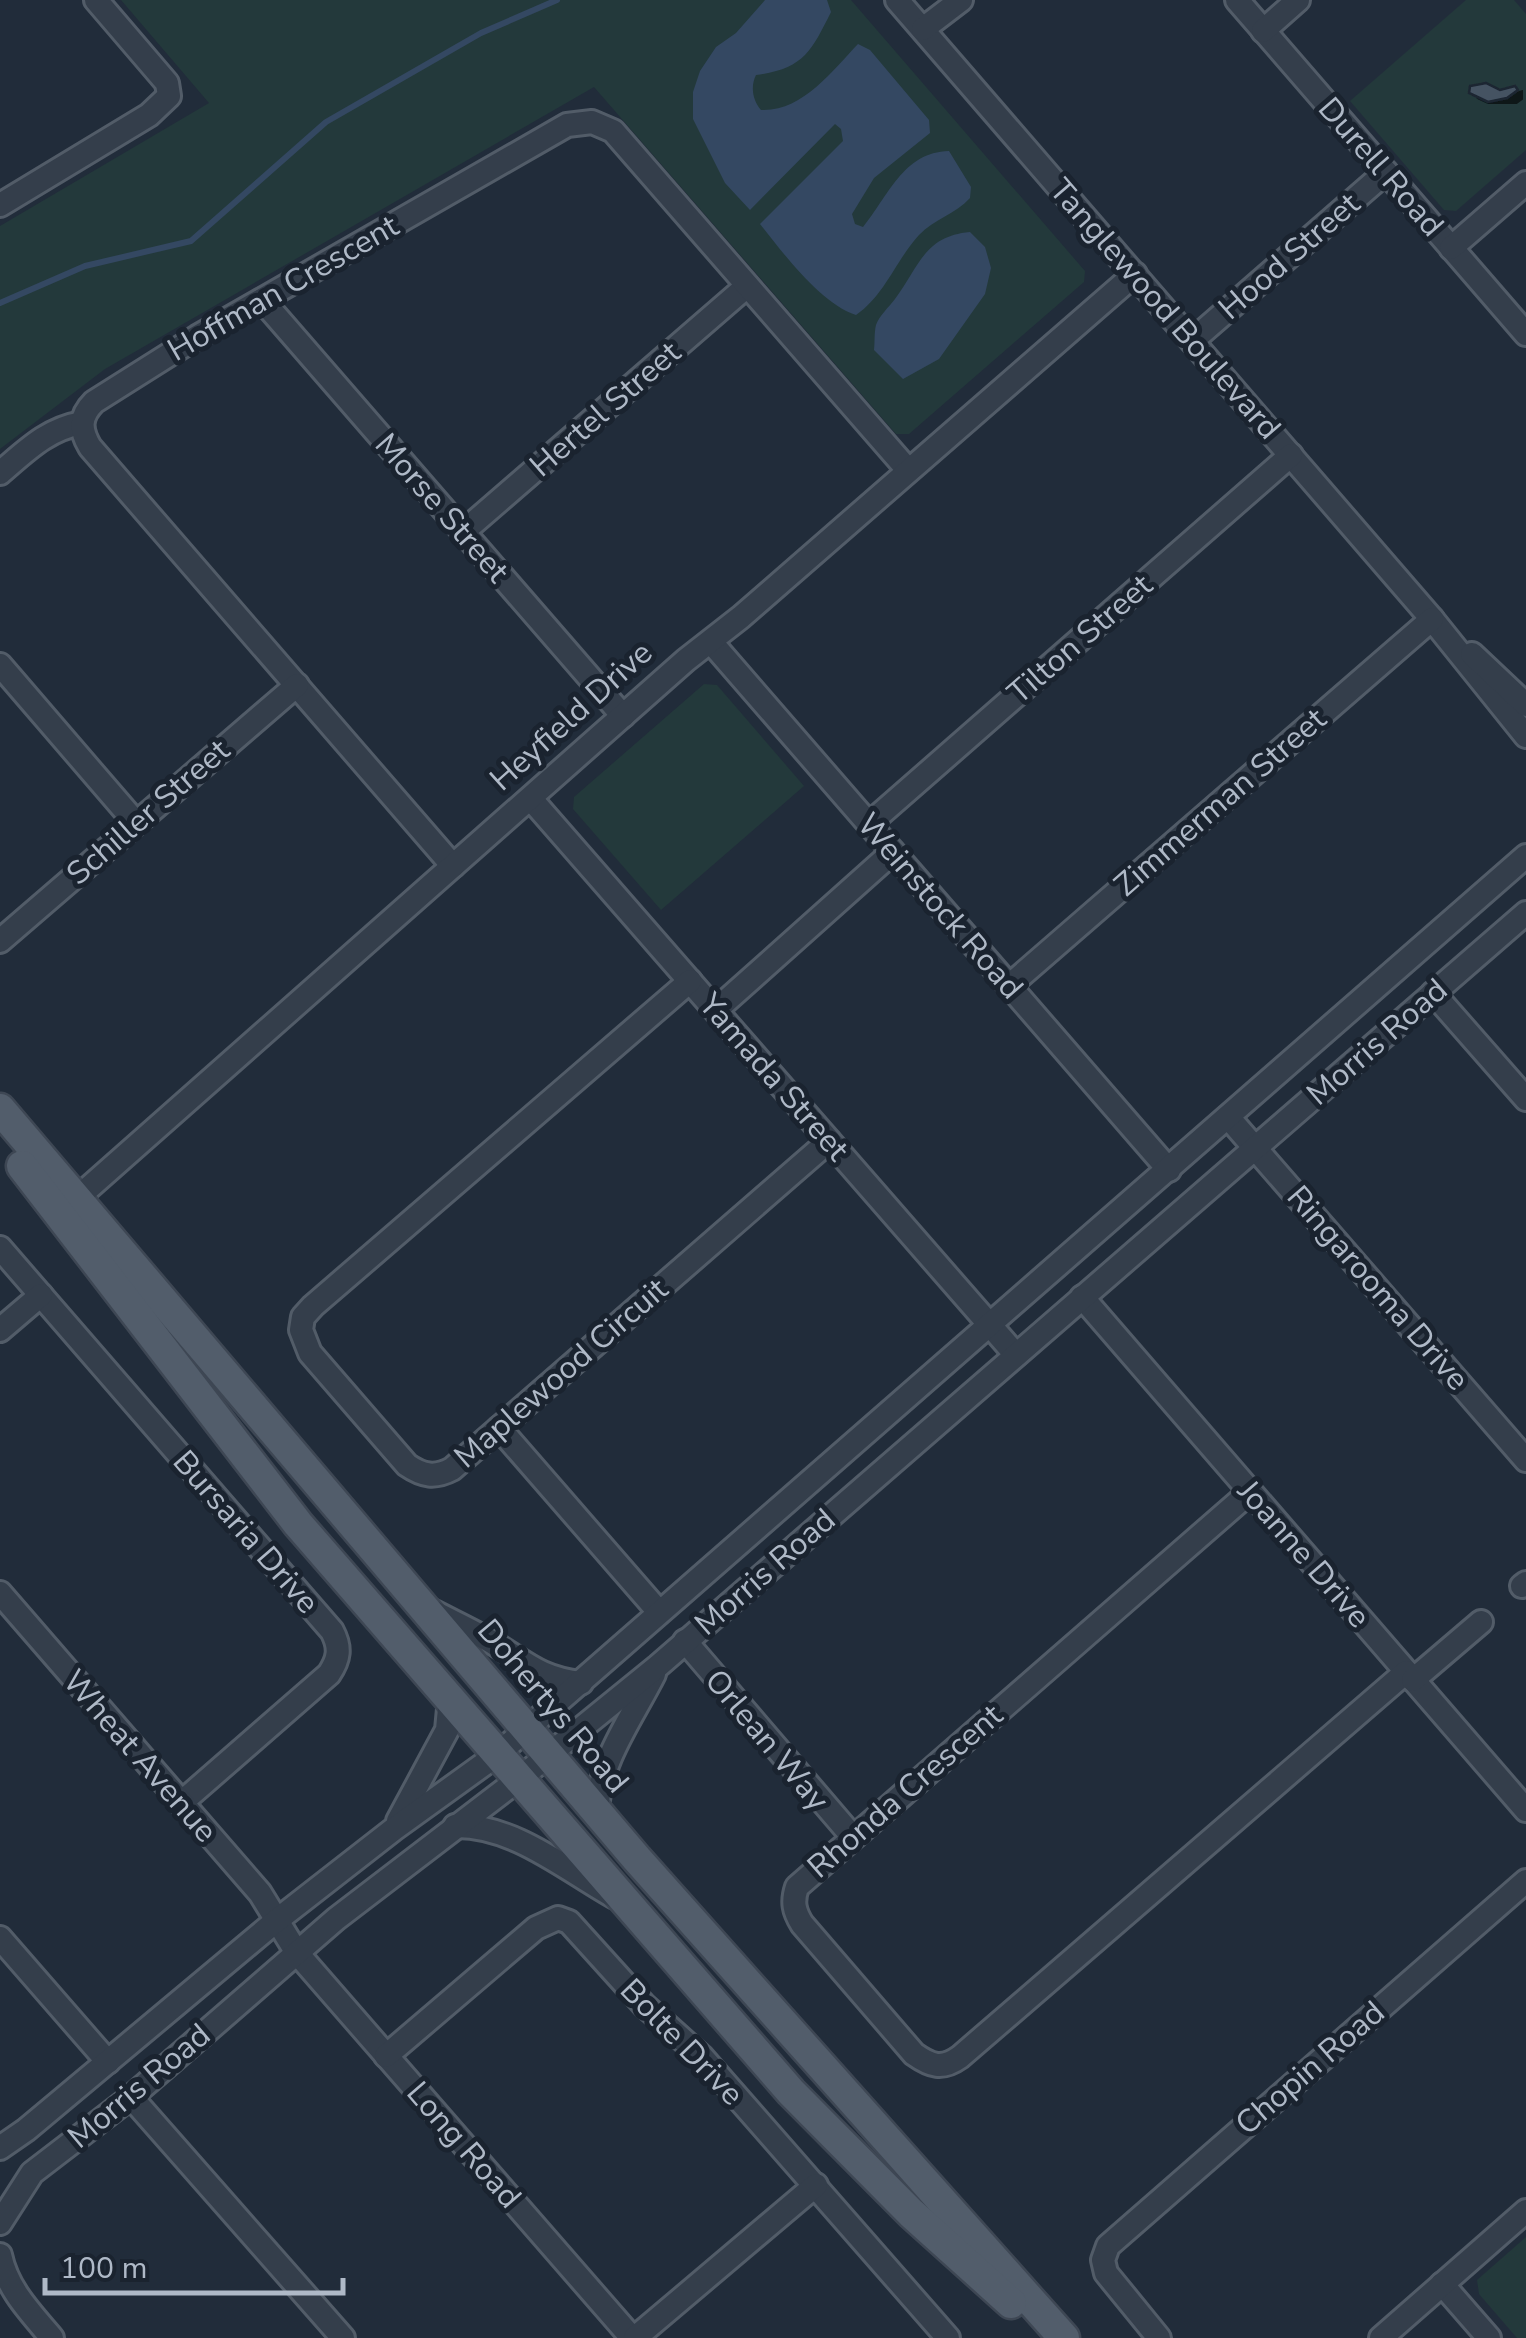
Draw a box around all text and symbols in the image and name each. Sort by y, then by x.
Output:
street label: Durell Road [1308,88,1454,246]
street label: Tanglewood Boulevard [1040,169,1290,449]
street label: Hood Street [1209,182,1369,329]
street label: Hoffman Crescent [160,204,407,372]
street label: Hertel Street [520,331,690,486]
street label: Morse Street [365,424,519,592]
street label: Tilton Street [999,564,1162,714]
street label: Heyfield Drive [481,631,661,801]
street label: Zimmerman Street [1105,697,1336,906]
street label: Schiller Street [57,729,239,895]
street label: Weinstock Road [847,804,1033,1008]
street label: Morris Road [1297,969,1457,1115]
street label: Yamada Street [689,983,859,1171]
street label: Ringarooma Drive [1277,1177,1479,1399]
street label: Maplewood Circuit [445,1268,678,1478]
street label: Bursaria Drive [163,1441,329,1623]
street label: Joanne Drive [1227,1470,1380,1637]
street label: Morris Road [685,1499,845,1645]
street label: Dohertys Road [468,1610,638,1802]
street label: Wheat Avenue [53,1660,227,1852]
street label: Orlean Way [695,1660,839,1820]
street label: Rhonda Crescent [798,1694,1012,1888]
street label: Bolte Drive [611,1969,753,2115]
street label: Chopin Road [1226,1991,1394,2145]
street label: Morris Road [59,2014,219,2158]
street label: Long Road [397,2073,531,2217]
scale bar [45,2233,342,2295]
text: 100 m [60,2248,147,2289]

